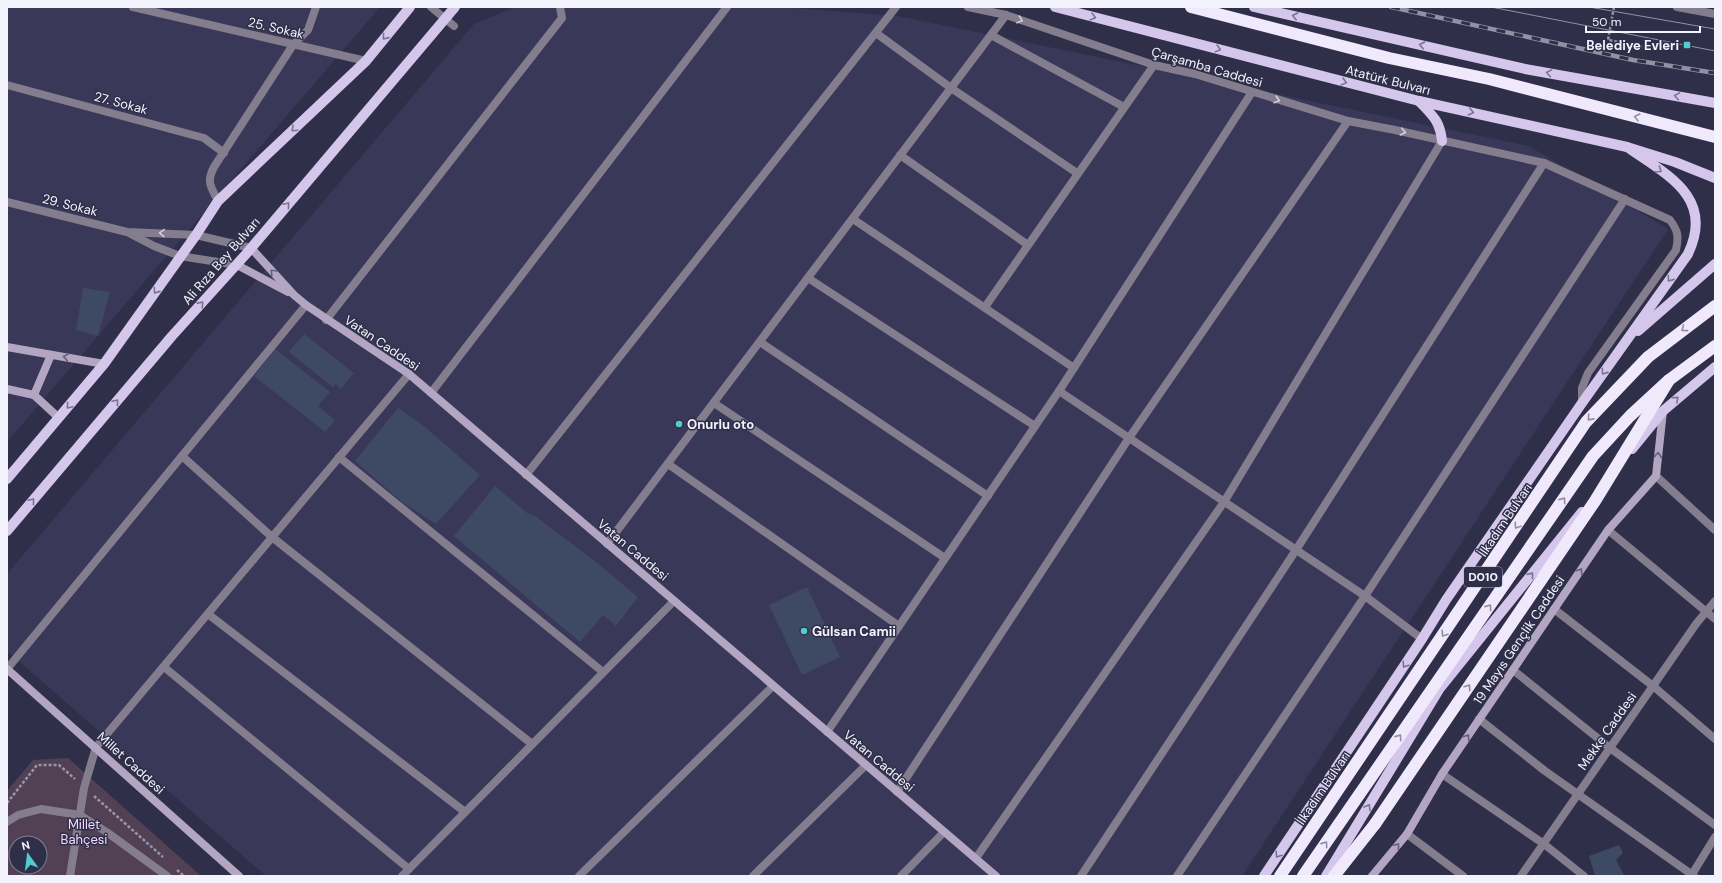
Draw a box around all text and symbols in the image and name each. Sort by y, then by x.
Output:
scale bar [1586,8,1700,34]
one-way arrow [1089,12,1096,21]
street label: 25. Sokak [246,13,306,43]
one-way arrow [1292,13,1298,21]
text: 50 m [1592,14,1621,30]
one-way arrow [1016,15,1023,23]
one-way arrow [383,33,390,40]
place label: Belediye Evleri [1586,37,1679,54]
marker: Belediye Evleri [1682,40,1692,50]
one-way arrow [1418,42,1425,50]
street label: Çarşamba Caddesi [1149,43,1265,91]
one-way arrow [1215,45,1222,53]
street label: Atatürk Bulvarı [1344,61,1432,99]
one-way arrow [1546,69,1552,78]
one-way arrow [1340,77,1347,86]
street label: 27. Sokak [92,88,150,118]
one-way arrow [1674,92,1680,101]
one-way arrow [1274,95,1281,104]
one-way arrow [1467,108,1474,116]
one-way arrow [1633,114,1640,122]
one-way arrow [291,124,299,132]
one-way arrow [1400,127,1406,135]
one-way arrow [1655,165,1662,173]
street label: 29. Sokak [41,190,100,220]
one-way arrow [282,203,289,210]
street label: Ali Rıza Bey Bulvarı [178,214,264,308]
one-way arrow [159,229,165,238]
one-way arrow [270,269,277,276]
one-way arrow [1668,274,1675,281]
one-way arrow [153,287,161,294]
one-way arrow [197,301,204,308]
street label: Vatan Caddesi [341,311,423,375]
one-way arrow [1681,324,1688,332]
one-way arrow [62,353,69,362]
one-way arrow [1602,368,1609,375]
one-way arrow [1671,397,1679,404]
one-way arrow [112,399,119,406]
one-way arrow [67,401,74,408]
one-way arrow [1588,414,1595,421]
place label: Onurlu oto [687,416,754,433]
marker: Onurlu oto [674,419,684,429]
one-way arrow [1654,452,1663,458]
street label: İlkadım Bulvarı [1474,480,1536,560]
one-way arrow [1558,497,1566,504]
one-way arrow [28,498,35,506]
street label: Vatan Caddesi [594,515,672,585]
one-way arrow [1514,522,1522,529]
road number: D010 [1464,567,1502,587]
one-way arrow [1575,569,1582,576]
street label: 19 Mayıs Gençlik Caddesi [1470,572,1568,708]
one-way arrow [1526,572,1533,579]
one-way arrow [1484,604,1492,611]
place label: Gülsan Camii [812,623,896,640]
marker: Gülsan Camii [799,626,809,636]
one-way arrow [1442,630,1449,637]
one-way arrow [1402,661,1410,668]
one-way arrow [1463,685,1470,692]
street label: Mekke Caddesi [1574,689,1640,773]
street label: Vatan Caddesi [840,726,918,796]
street label: Millet Caddesi [94,728,168,798]
one-way arrow [1394,734,1402,741]
one-way arrow [1462,734,1470,741]
street label: İlkadım Bulvarı [1292,748,1354,828]
one-way arrow [1363,804,1370,811]
park label: Millet Bahçesi [61,816,107,848]
north arrow [8,835,48,875]
text: N [20,838,31,853]
one-way arrow [1320,841,1328,848]
one-way arrow [1393,843,1400,851]
one-way arrow [1275,851,1283,858]

